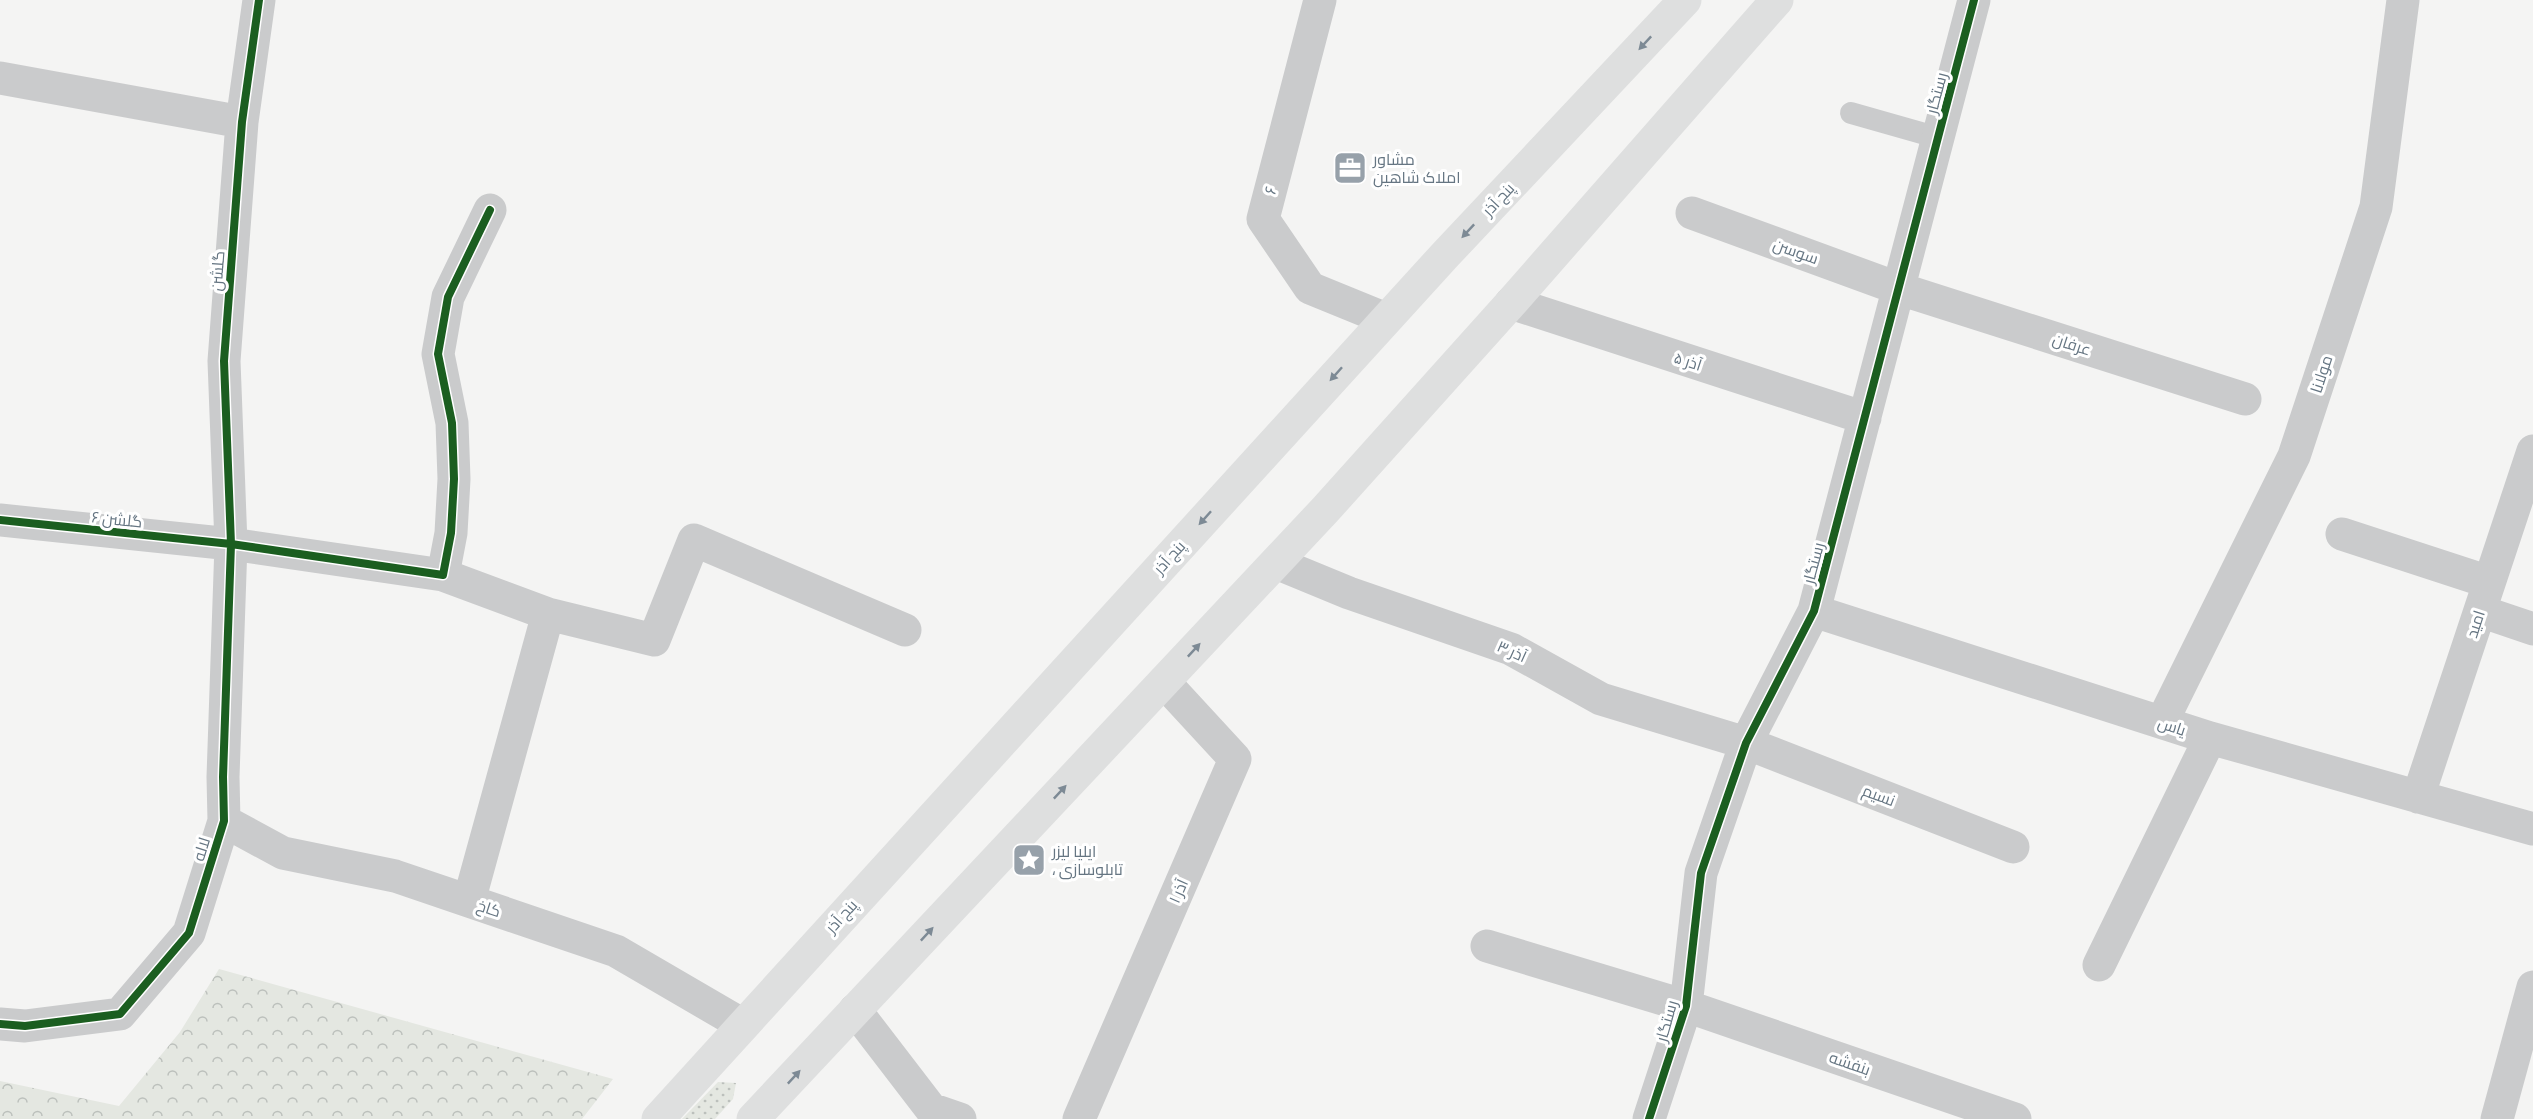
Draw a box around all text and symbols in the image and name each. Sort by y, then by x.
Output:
one-way arrow [1638,35,1652,50]
street label: رستگار [1920,70,1952,117]
place label: مشاور املاک شاهین [1372,148,1461,188]
office icon: مشاور املاک شاهین [1332,150,1368,186]
street label: پنج آذر [1476,177,1520,222]
street label: ۶ [1258,184,1282,196]
one-way arrow [1461,223,1475,238]
street label: سوسن [1770,233,1822,269]
street label: گلشن [205,250,229,292]
street label: عرفان [2050,327,2094,361]
street label: آذر ۵ [1671,346,1705,376]
street label: مولانا [2305,352,2337,396]
one-way arrow [1329,367,1343,382]
street label: گلشن ۶ [90,505,144,533]
one-way arrow [1198,511,1212,526]
street label: پنج آذر [1147,535,1191,580]
street label: رستگار [1797,540,1829,587]
street label: امید [2460,607,2490,641]
street label: آذر ۳ [1494,635,1531,667]
one-way arrow [1187,643,1200,658]
street label: یاس [2155,711,2190,741]
street label: نسیم [1859,779,1898,812]
one-way arrow [1053,785,1066,800]
street label: لاله [187,834,215,864]
place label: ایلیا لیزر ، تابلوسازی [1051,840,1123,880]
place icon: ایلیا لیزر ، تابلوسازی [1011,842,1047,878]
street label: آذر ۱ [1163,875,1193,907]
street label: کاخ [474,894,504,923]
street label: پنج آذر [819,894,863,939]
one-way arrow [919,927,933,941]
street label: رستگار [1649,998,1682,1045]
street label: بنفشه [1826,1046,1874,1080]
one-way arrow [786,1070,800,1084]

